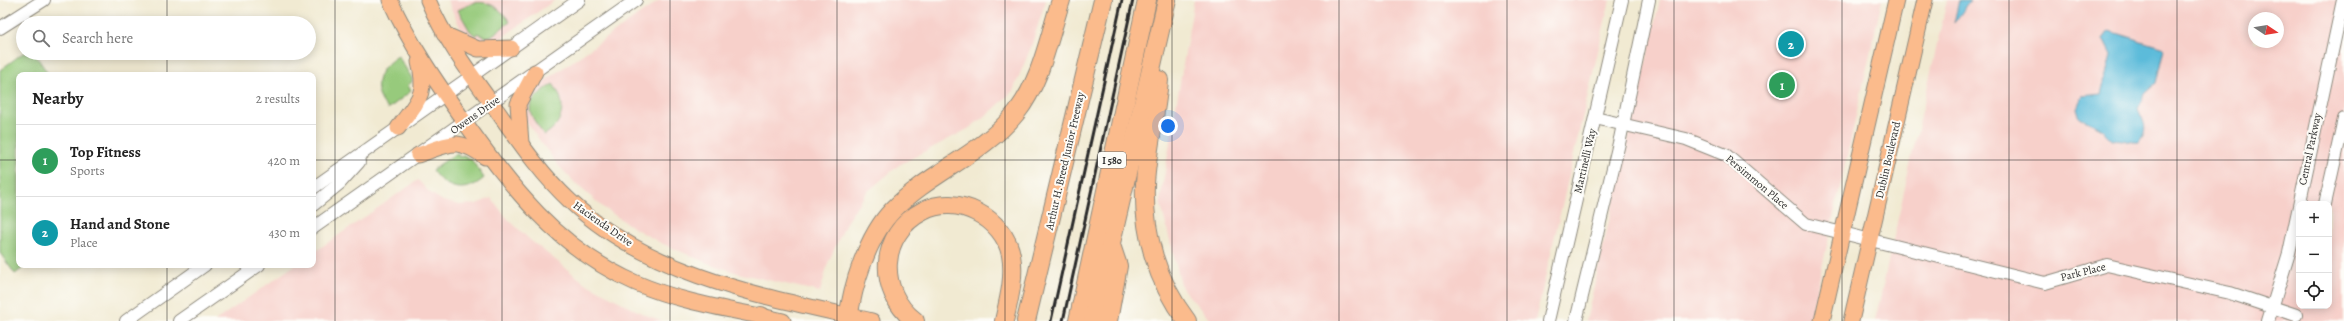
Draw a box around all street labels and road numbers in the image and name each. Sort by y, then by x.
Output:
street label: Arthur H. Breed Junior Freeway [1042,91,1088,232]
street label: Owens Drive [447,92,503,138]
street label: Central Parkway [2295,111,2325,186]
street label: Dublin Boulevard [1872,120,1904,200]
street label: Martinelli Way [1570,127,1600,195]
street label: Persimmon Place [1722,151,1792,213]
road number: I 580 [1098,152,1126,168]
street label: Hacienda Drive [570,198,636,250]
street label: Park Place [2059,259,2107,285]

